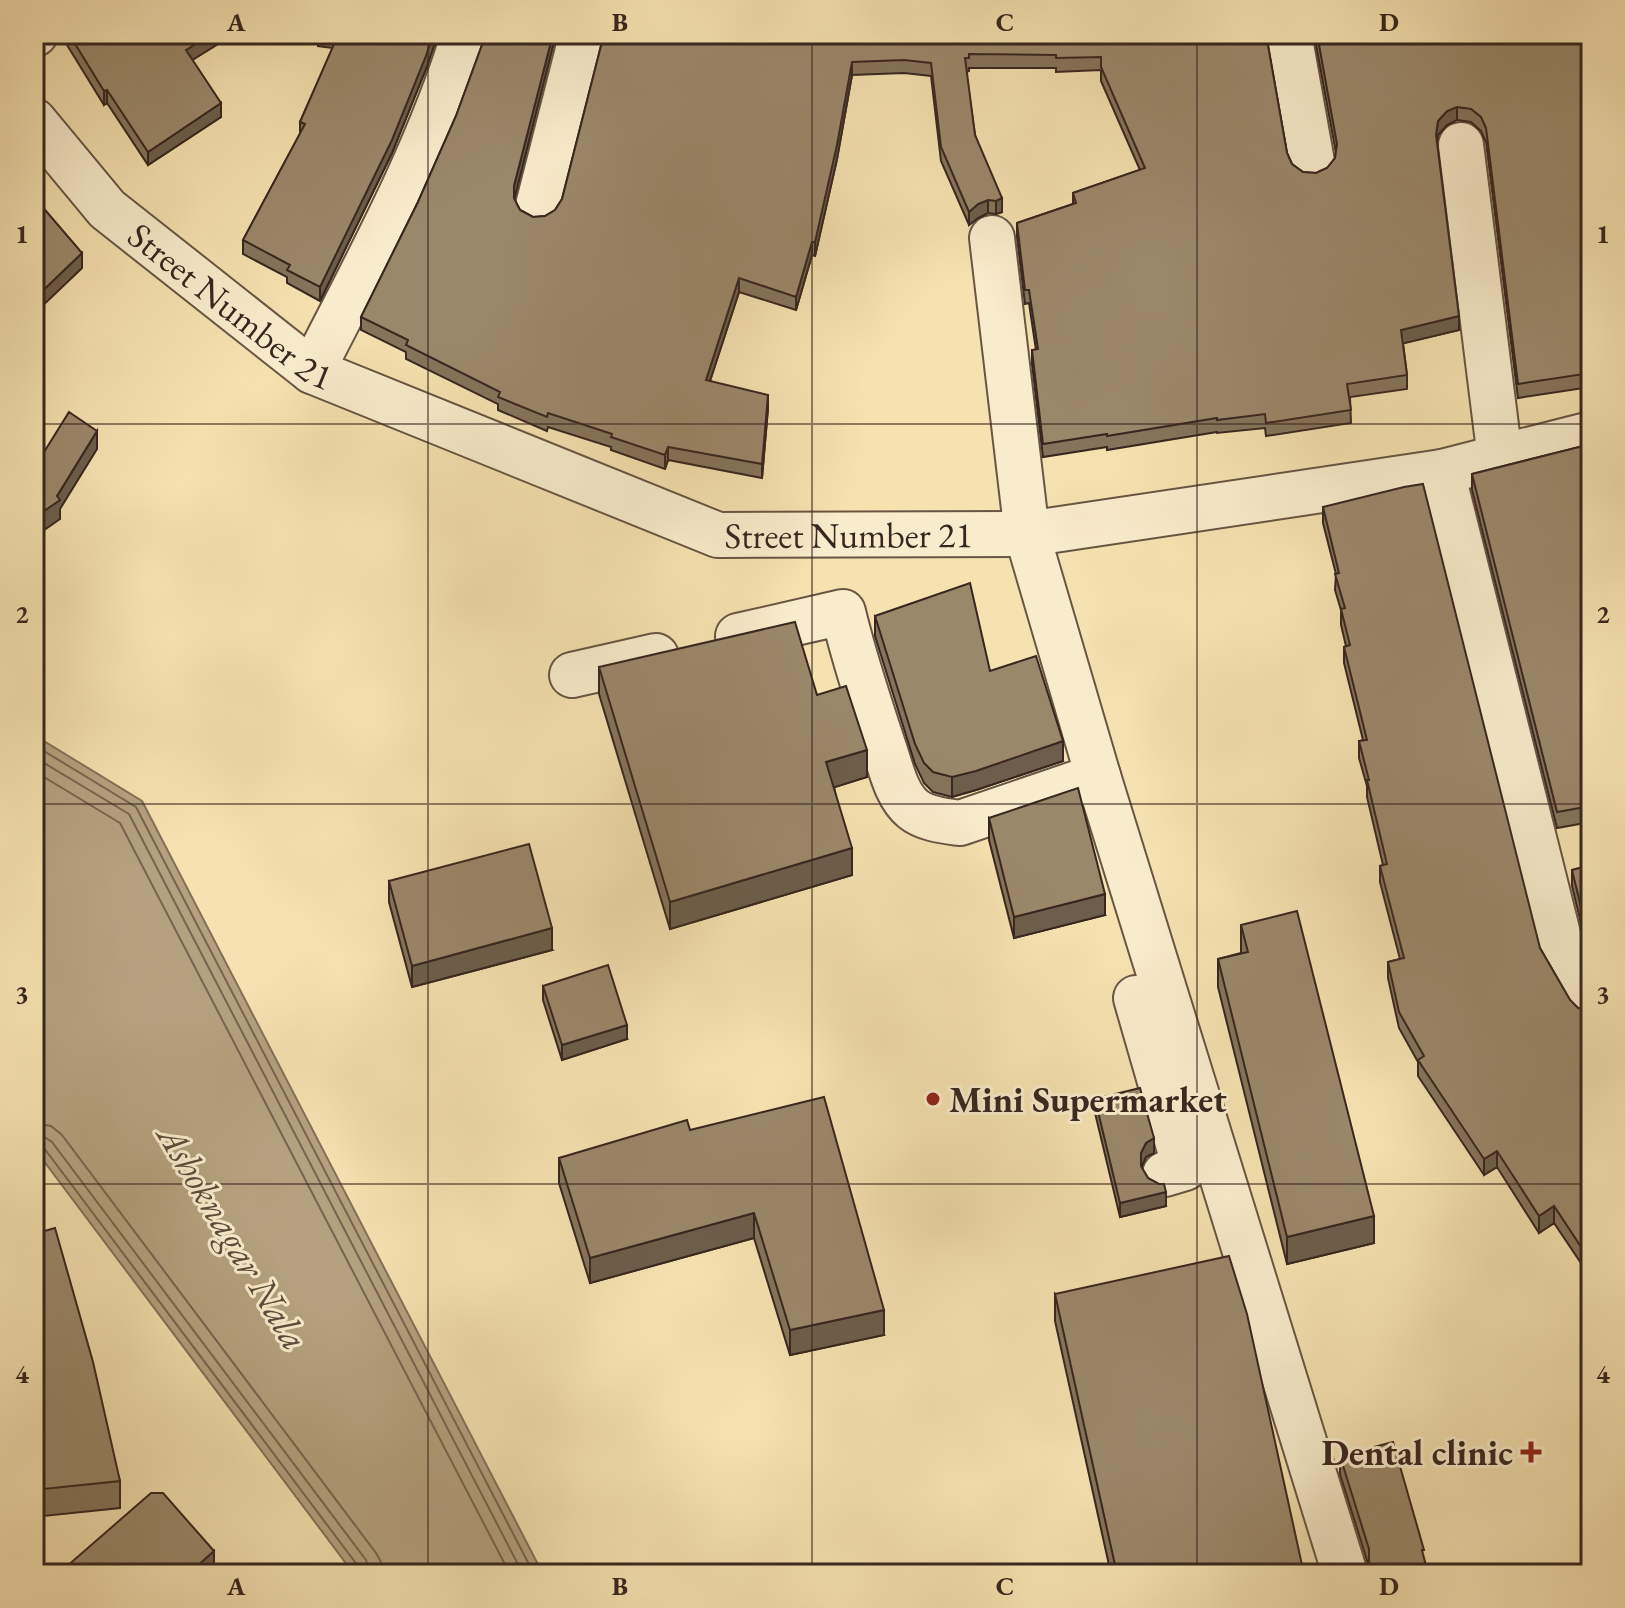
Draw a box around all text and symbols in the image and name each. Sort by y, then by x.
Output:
text: A [226,5,246,39]
text: B [612,5,628,39]
text: C [996,5,1014,39]
text: D [1379,5,1399,39]
street label: Street Number 21 [118,212,340,401]
text: 1 [15,217,29,251]
text: 1 [1596,217,1610,251]
street label: Street Number 21 [724,511,973,559]
text: 2 [15,597,29,631]
text: 2 [1596,597,1610,631]
text: 3 [15,977,29,1011]
text: 3 [1596,977,1610,1011]
place label: Mini Supermarket [949,1076,1227,1123]
marker: Mini Supermarket [924,1090,942,1108]
water label: Ashoknagar Nala [145,1112,320,1359]
text: 4 [15,1357,29,1391]
text: 4 [1596,1357,1610,1391]
place label: Dental clinic [1321,1429,1513,1476]
marker: Dental clinic [1520,1441,1542,1463]
text: A [226,1569,246,1603]
text: B [612,1569,628,1603]
text: C [996,1569,1014,1603]
text: D [1379,1569,1399,1603]

